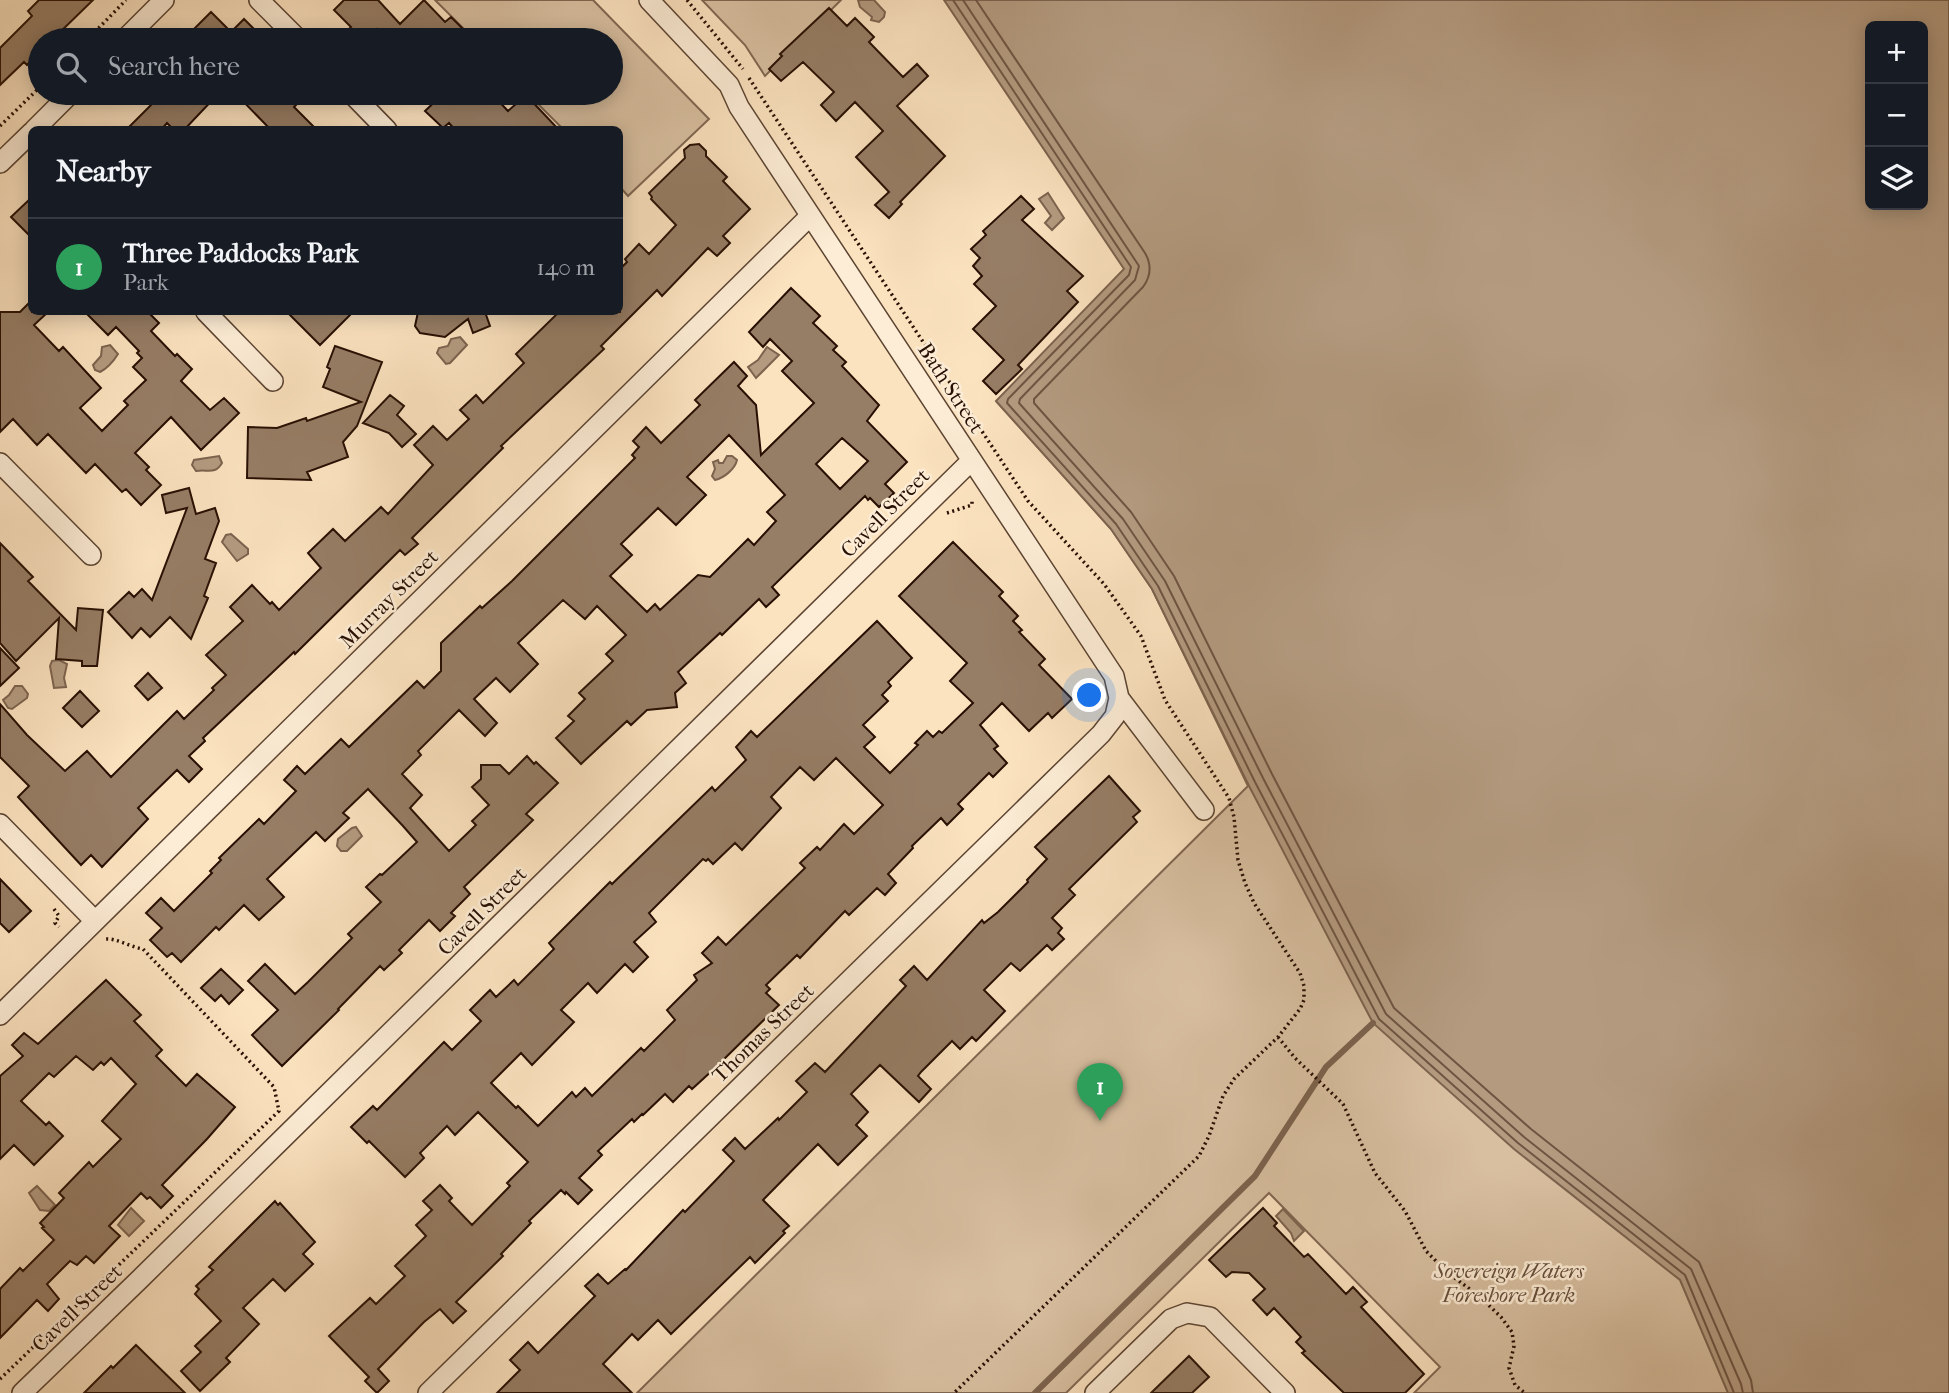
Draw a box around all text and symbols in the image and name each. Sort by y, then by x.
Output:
map controls [1865,21,1928,210]
button: + [1865,21,1928,84]
search box [28,28,623,105]
icon: search [52,48,90,86]
text: Search here [108,51,240,82]
button: − [1865,84,1928,147]
button: layers [1865,147,1928,210]
text: Nearby [56,154,151,189]
text: Three Paddocks Park [123,238,358,269]
text: 1 [75,254,83,281]
text: 140 m [536,254,595,281]
text: Park [123,269,169,296]
street label: Bath Street [913,338,989,438]
street label: Cavell Street [836,463,935,562]
street label: Murray Street [335,544,444,653]
your location [1072,678,1106,712]
street label: Cavell Street [433,861,532,960]
street label: Thomas Street [707,978,819,1087]
pin: 1 [1077,1063,1123,1121]
street label: Cavell Street [27,1259,127,1357]
park label: Sovereign Waters Foreshore Park [1433,1259,1585,1307]

